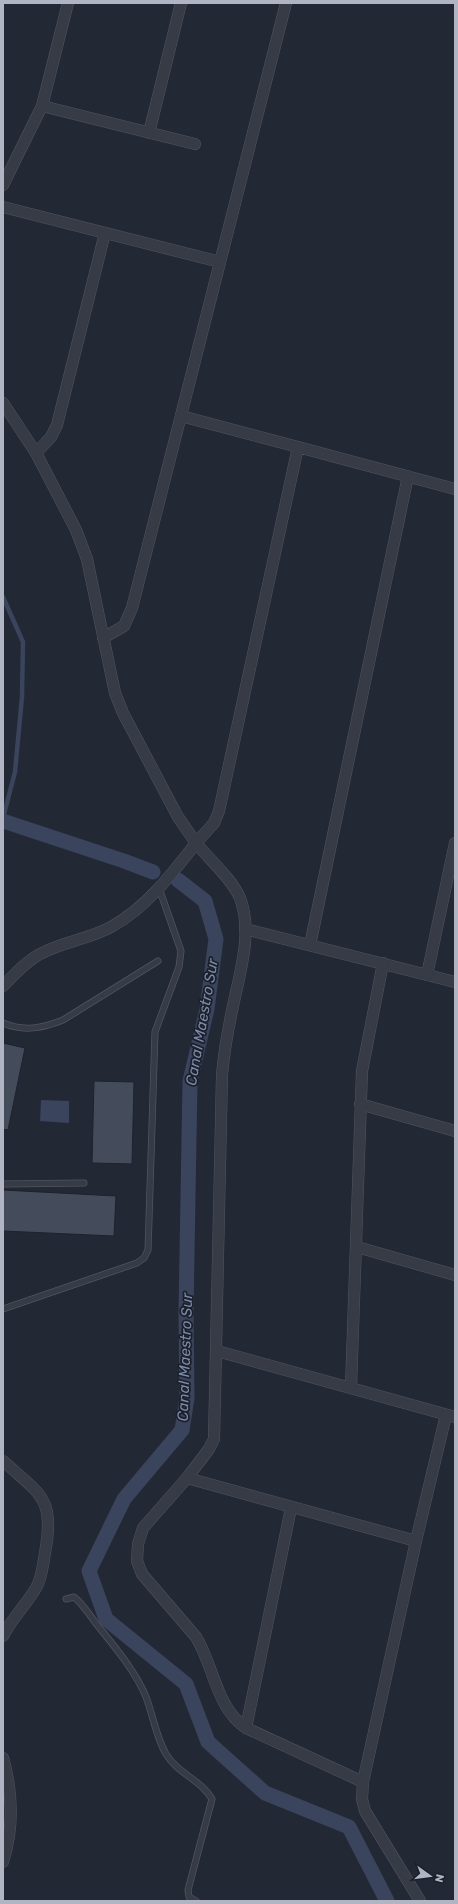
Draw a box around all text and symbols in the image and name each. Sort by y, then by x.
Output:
water label: Canal Maestro Sur [182,956,222,1087]
water label: Canal Maestro Sur [174,1291,196,1422]
north arrow [410,1856,450,1896]
text: N [432,1873,446,1884]

